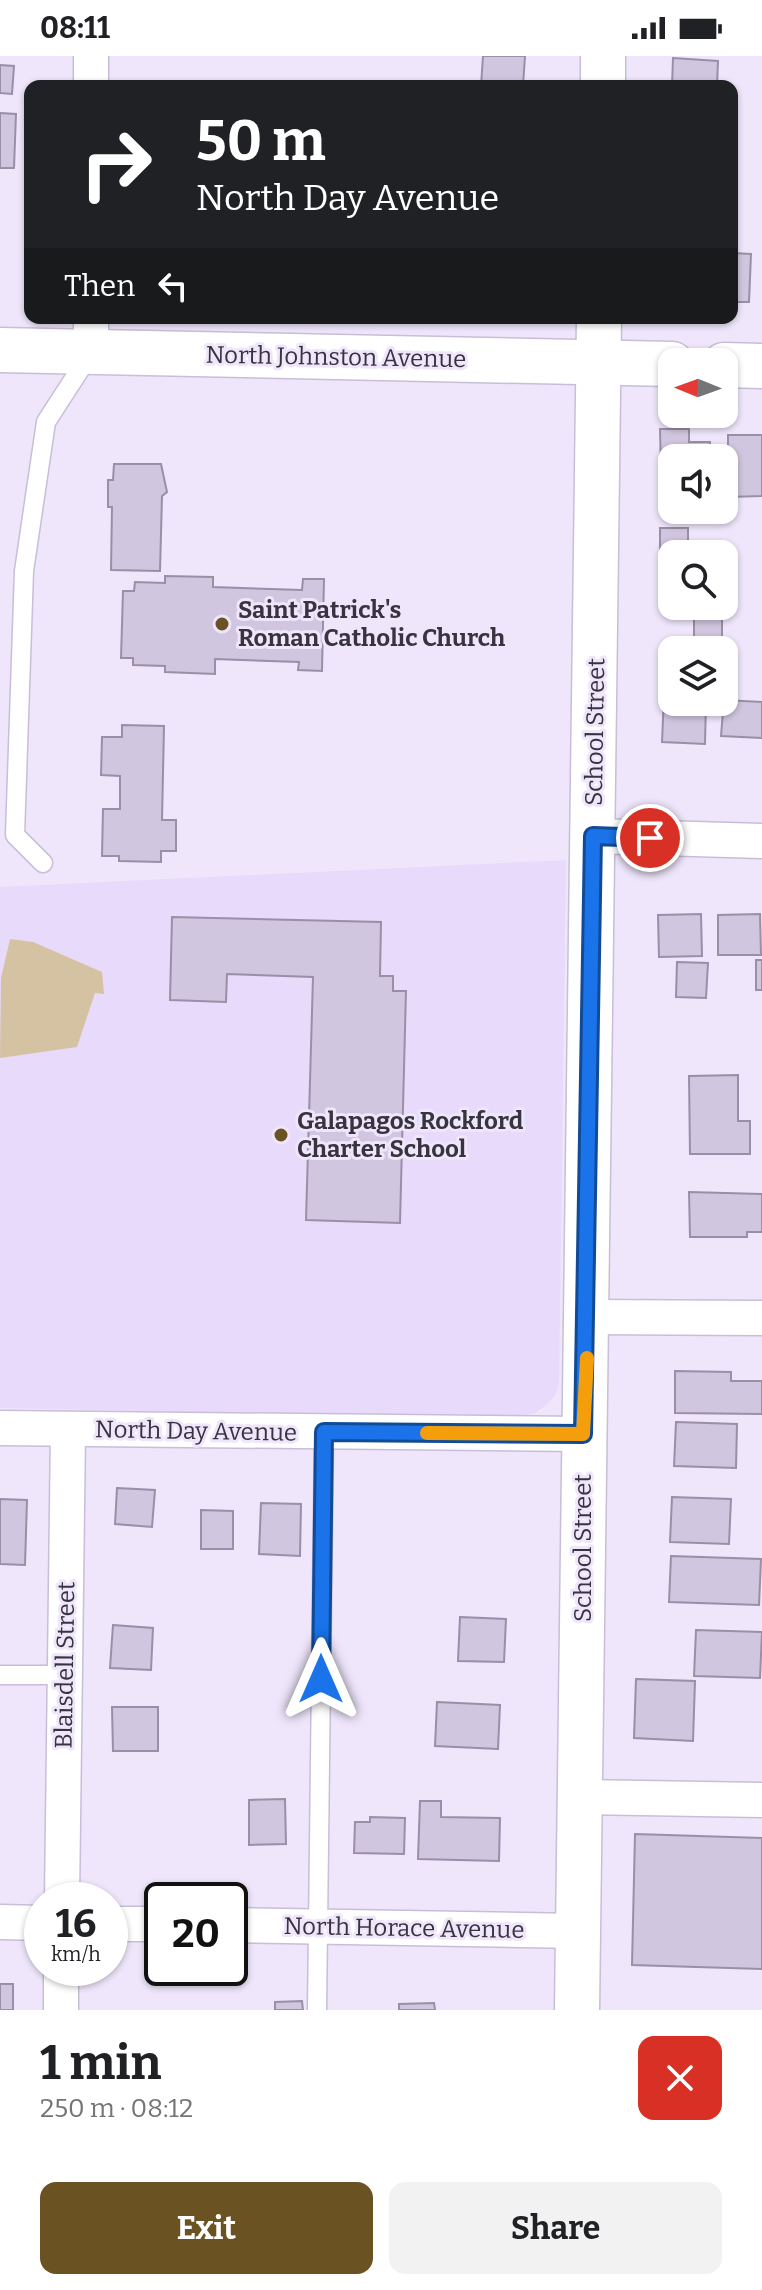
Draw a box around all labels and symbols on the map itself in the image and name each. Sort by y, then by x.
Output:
street label: North Johnston Avenue [205,341,467,373]
north arrow [658,348,738,428]
place label: Saint Patrick's Roman Catholic Church [238,596,505,652]
marker: Saint Patrick's Roman Catholic Church [213,615,231,633]
street label: School Street [580,657,610,806]
pin [616,804,684,872]
place label: Galapagos Rockford Charter School [297,1107,524,1163]
marker: Galapagos Rockford Charter School [272,1126,290,1144]
street label: North Day Avenue [95,1415,297,1447]
street label: School Street [569,1474,597,1622]
street label: Blaisdell Street [50,1581,80,1749]
position arrow [279,1637,363,1721]
speed limit sign: 20 [144,1882,248,1986]
street label: North Horace Avenue [283,1912,525,1944]

